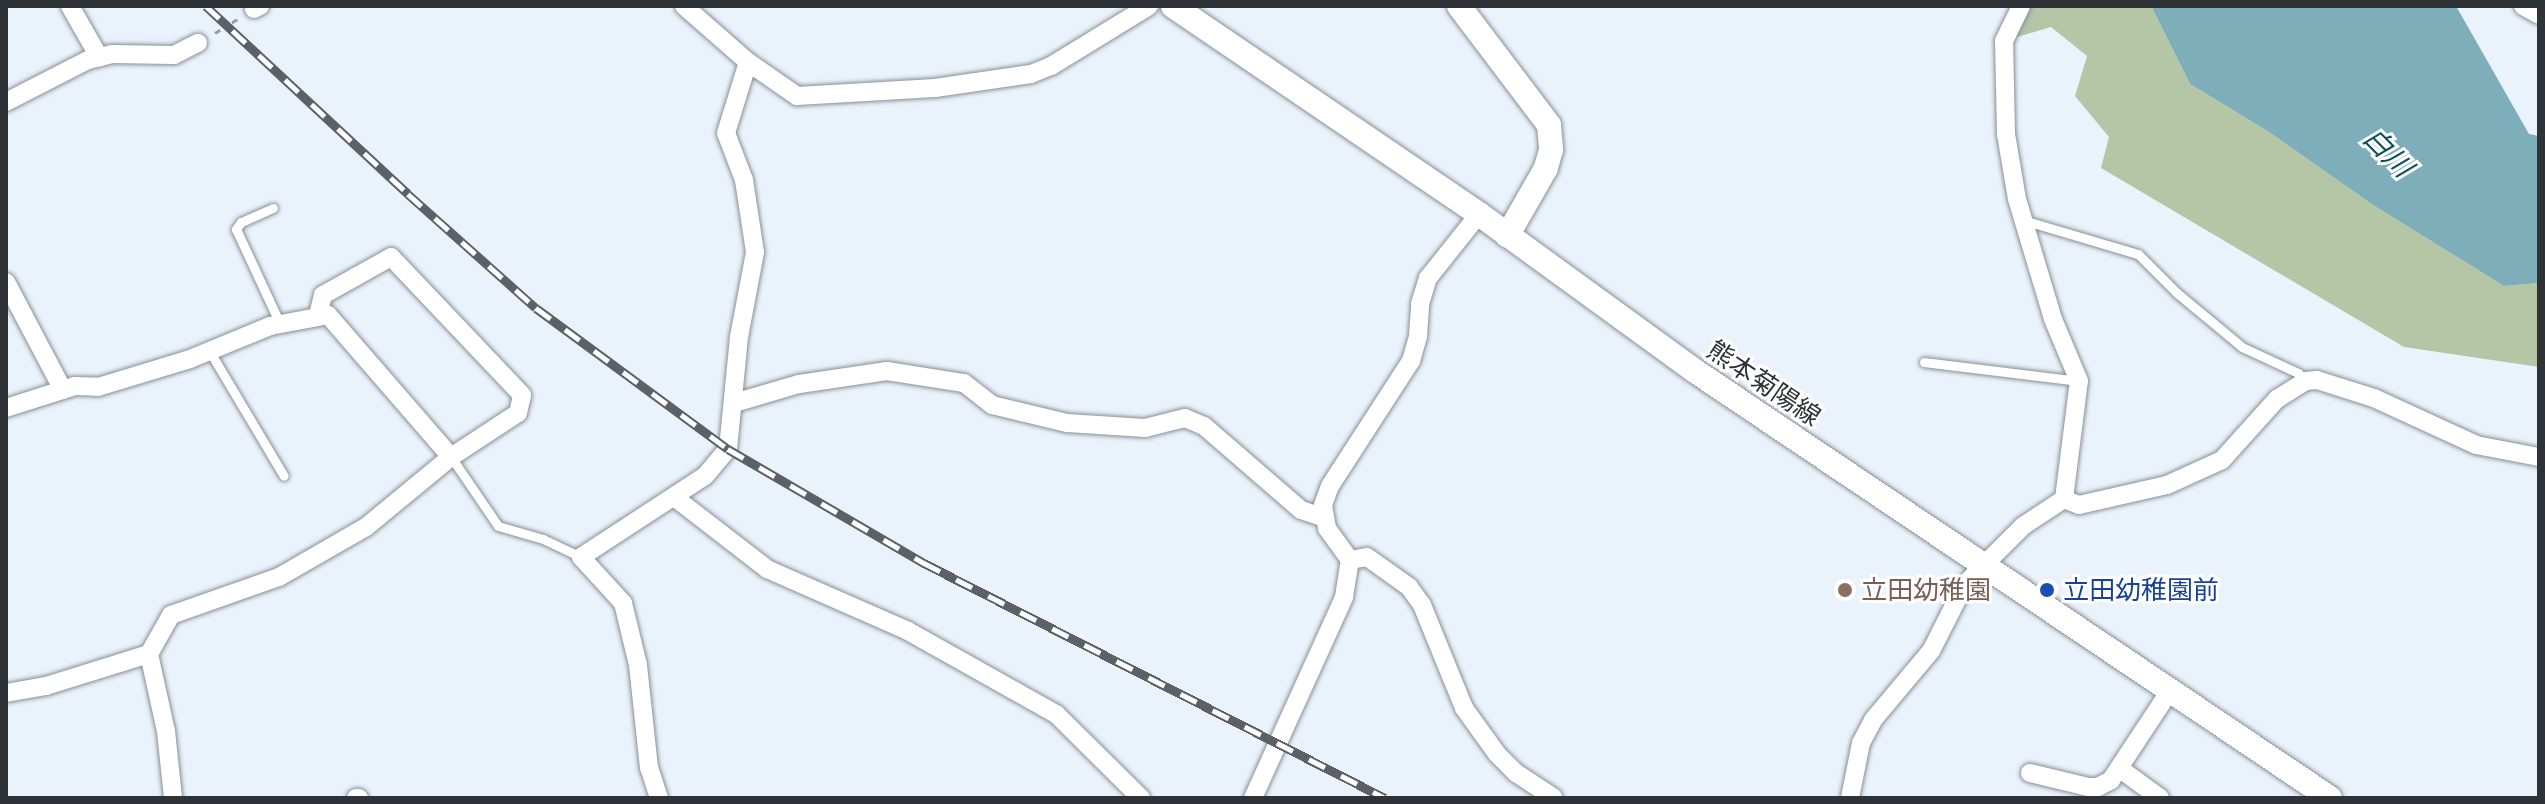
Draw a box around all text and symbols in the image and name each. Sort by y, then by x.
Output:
water label: 白川 [2356,120,2420,184]
street label: 熊本菊陽線 [1701,334,1827,432]
place label: 立田幼稚園 [1861,574,1991,606]
place label: 立田幼稚園前 [2063,574,2219,606]
marker: 立田幼稚園 [1836,581,1854,599]
marker: 立田幼稚園前 [2038,581,2056,599]

